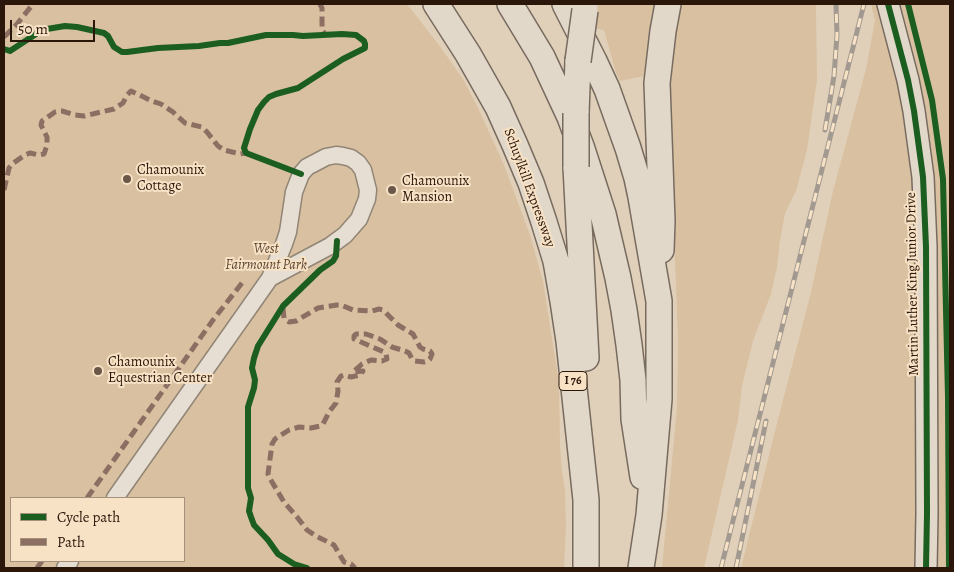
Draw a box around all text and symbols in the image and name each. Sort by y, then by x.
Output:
scale bar [12,10,98,42]
text: 50 m [18,19,48,39]
street label: Schuylkill Expressway [500,126,558,250]
place label: Chamounix Cottage [137,163,204,196]
marker: Chamounix Cottage [121,173,133,185]
place label: Chamounix Mansion [402,174,469,206]
marker: Chamounix Mansion [386,184,398,196]
street label: Martin Luther King Junior Drive [903,192,923,376]
park label: West Fairmount Park [225,242,307,274]
place label: Chamounix Equestrian Center [108,355,212,388]
marker: Chamounix Equestrian Center [92,365,104,377]
road number: I 76 [559,372,587,391]
legend [10,497,185,562]
text: Cycle path [57,507,120,527]
text: Path [57,532,85,552]

